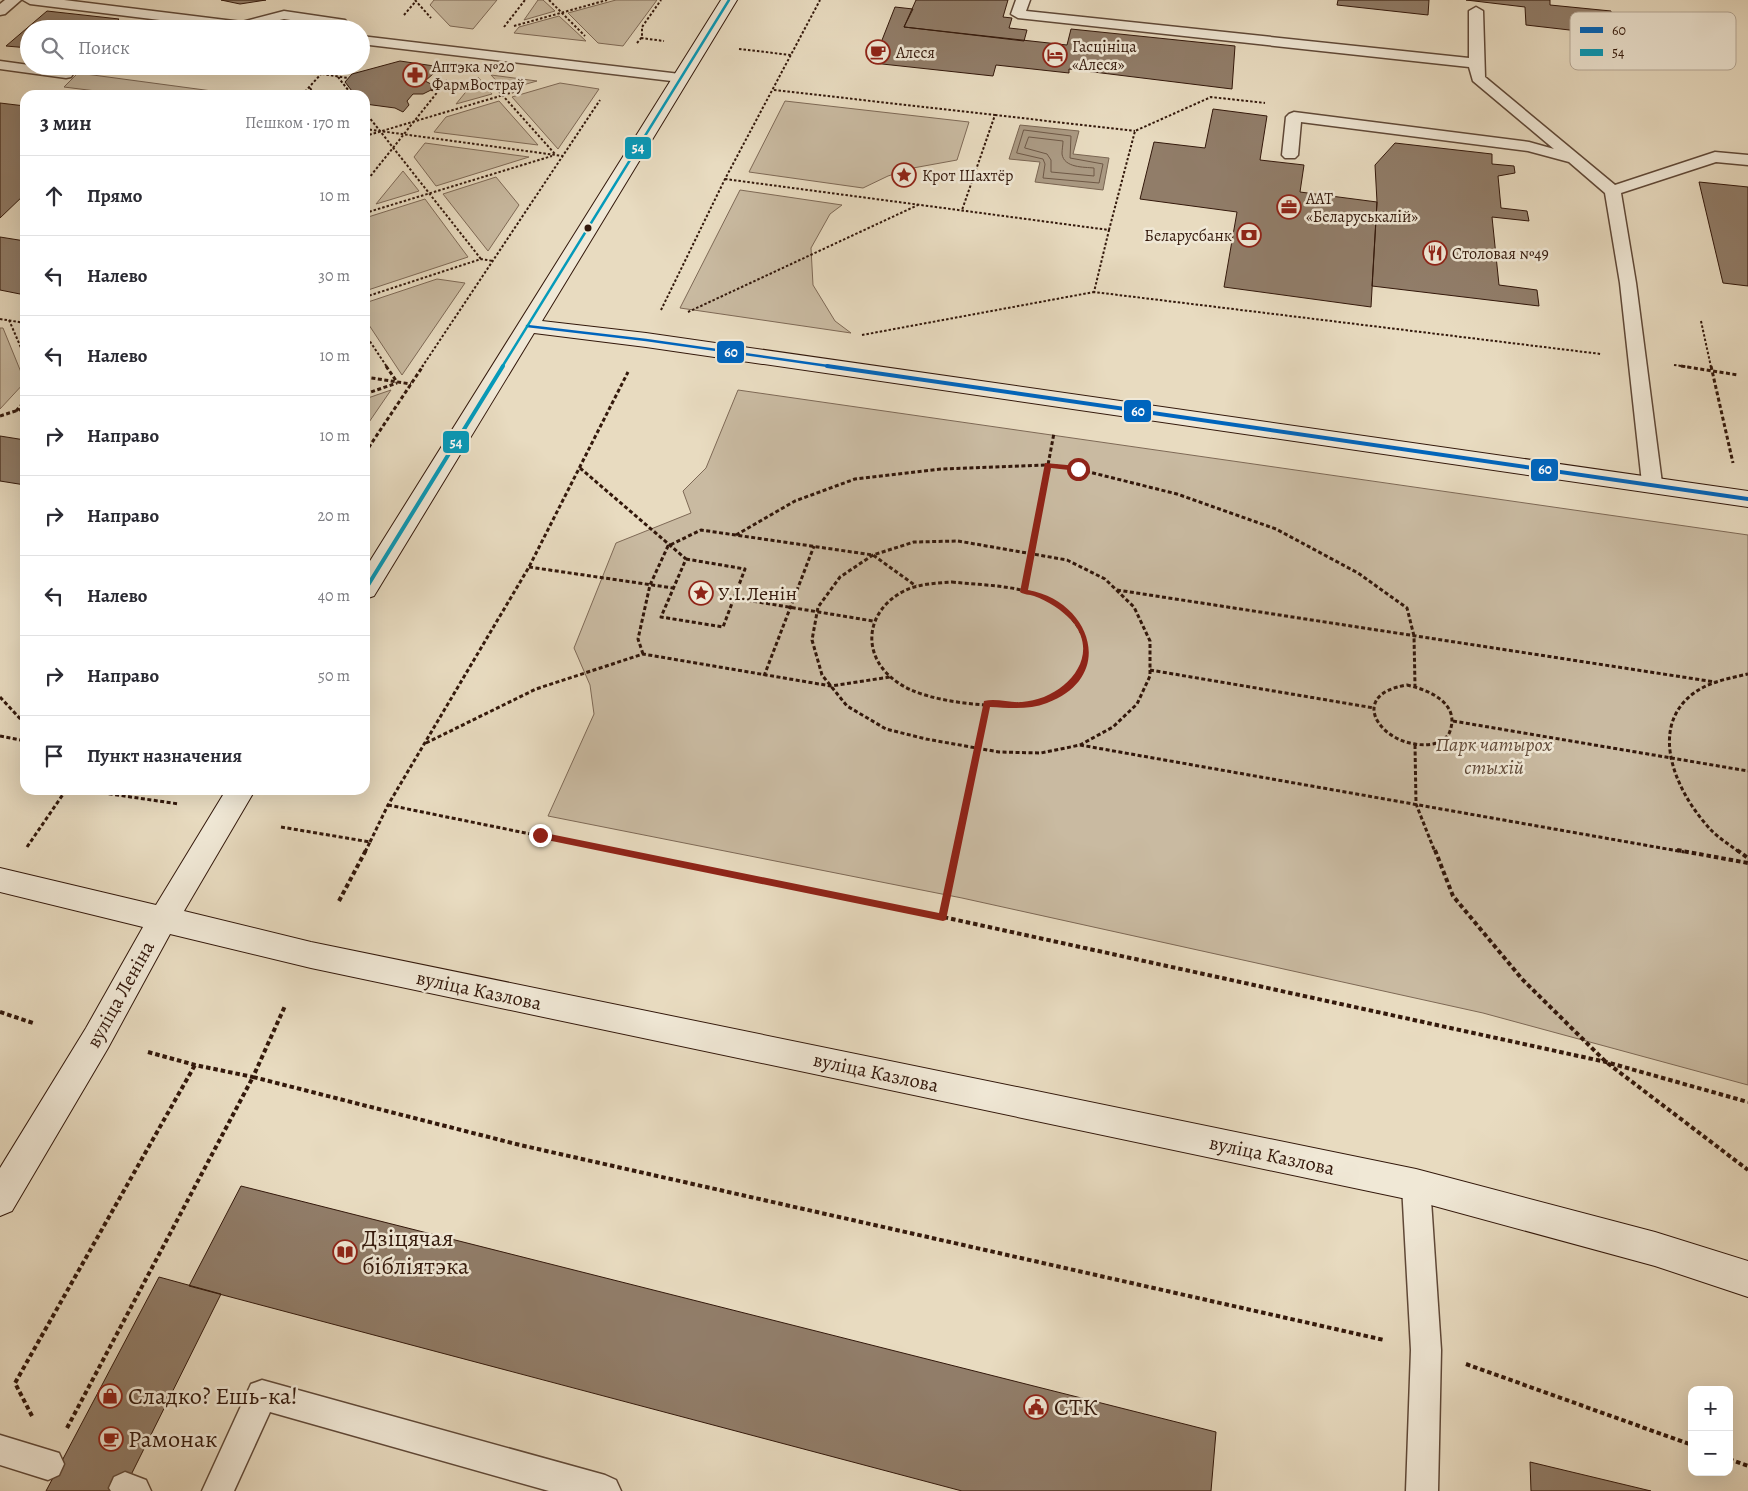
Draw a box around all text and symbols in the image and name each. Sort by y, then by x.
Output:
legend [1570,12,1736,70]
search box [20,20,370,75]
text: 60 [1612,21,1626,40]
icon: search [38,34,66,62]
text: Поиск [78,35,130,61]
place label: Гасцініца «Алеся» [1072,36,1137,76]
cafe icon: Алеся [865,39,891,65]
place label: Алеся [895,42,935,64]
hotel icon: Гасцініца «Алеся» [1042,42,1068,68]
text: 54 [1612,43,1624,62]
place label: Аптэка №20 ФармВостраў [431,56,525,96]
pharmacy icon: Аптэка №20 ФармВостраў [402,62,428,88]
text: 3 мин [40,109,92,137]
text: Пешком · 170 m [245,112,350,134]
line badge: 54 [624,136,652,160]
text: 54 [632,138,645,157]
place icon: Крот Шахтёр [891,162,917,188]
place label: Крот Шахтёр [922,165,1013,187]
icon: ahead [40,182,68,210]
text: Прямо [87,183,142,209]
text: 10 m [320,185,350,207]
place label: ААТ «Беларуськалій» [1305,188,1418,228]
office icon: ААТ «Беларуськалій» [1276,194,1302,220]
bank icon: Беларусбанк [1236,222,1262,248]
unlabelled marker [583,223,593,233]
place label: Беларусбанк [1144,225,1232,247]
restaurant icon: Столовая №49 [1422,240,1448,266]
place label: Столовая №49 [1452,243,1549,265]
icon: left [40,262,68,290]
text: Налево [87,263,147,289]
text: 30 m [318,265,350,287]
line badge: 60 [716,340,745,364]
icon: left [40,342,68,370]
text: Налево [87,343,147,369]
text: 60 [724,343,738,362]
text: 10 m [320,345,350,367]
line badge: 60 [1123,399,1152,423]
text: 60 [1131,402,1145,421]
icon: right [40,422,68,450]
text: Направо [87,423,159,449]
text: 10 m [320,425,350,447]
line badge: 54 [442,430,470,454]
text: 54 [450,433,463,452]
route start [1067,458,1090,481]
line badge: 60 [1530,458,1559,482]
text: 60 [1538,460,1552,479]
icon: right [40,502,68,530]
text: Направо [87,503,159,529]
text: 20 m [317,505,350,527]
place icon: У.І.Ленін [688,580,714,606]
place label: У.І.Ленін [718,580,797,607]
icon: left [40,582,68,610]
text: Налево [87,583,147,609]
text: 40 m [318,585,350,607]
icon: right [40,662,68,690]
text: Направо [87,663,159,689]
text: 50 m [318,665,350,687]
park label: Парк чатырох стыхій [1435,731,1553,781]
icon: arrive [40,742,68,770]
text: Пункт назначения [87,743,242,769]
route end [529,824,552,847]
street label: вуліца Леніна [80,935,161,1053]
street label: вуліца Казлова [414,964,545,1017]
street label: вуліца Казлова [811,1046,942,1099]
street label: вуліца Казлова [1207,1129,1338,1182]
place label: Дзіцячая бібліятэка [362,1222,469,1282]
library icon: Дзіцячая бібліятэка [332,1239,358,1265]
place label: Сладко? Ешь-ка! [128,1380,298,1412]
shop icon: Сладко? Ешь-ка! [97,1383,123,1409]
map controls [1688,1386,1733,1476]
button: + [1688,1386,1733,1431]
place label: СТК [1054,1391,1098,1423]
public building icon: СТК [1023,1394,1049,1420]
place label: Рамонак [128,1423,218,1455]
cafe icon: Рамонак [98,1426,124,1452]
button: − [1688,1431,1733,1476]

